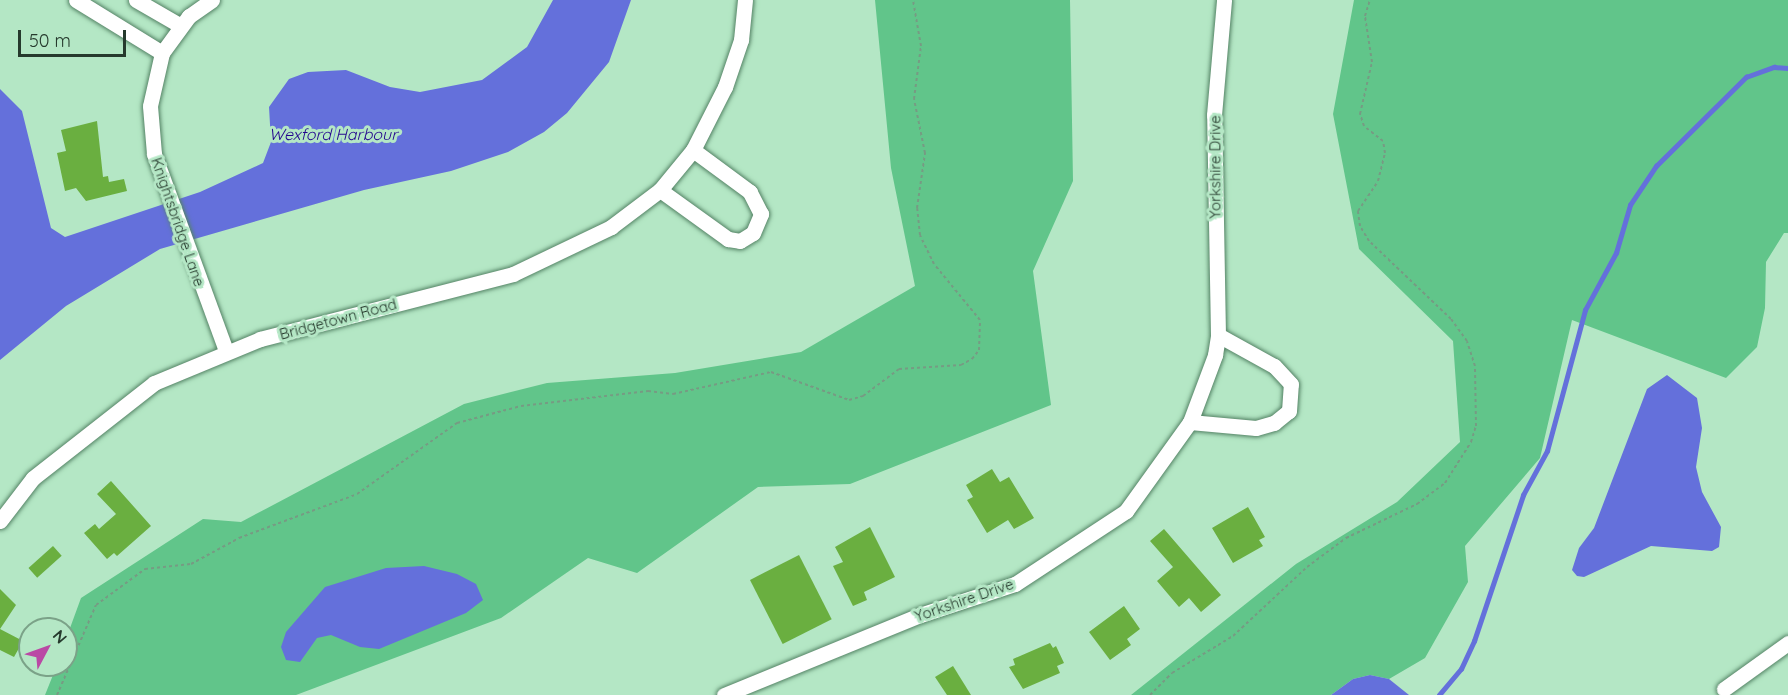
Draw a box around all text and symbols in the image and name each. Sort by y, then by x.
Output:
scale bar [21,18,129,56]
text: 50 m [29,29,71,52]
street label: Yorkshire Drive [1206,115,1224,219]
water label: Wexford Harbour [269,124,397,144]
street label: Knightsbridge Lane [147,155,209,289]
street label: Bridgetown Road [277,295,399,343]
street label: Yorkshire Drive [912,575,1016,625]
north arrow [18,617,78,677]
text: N [49,625,71,647]

